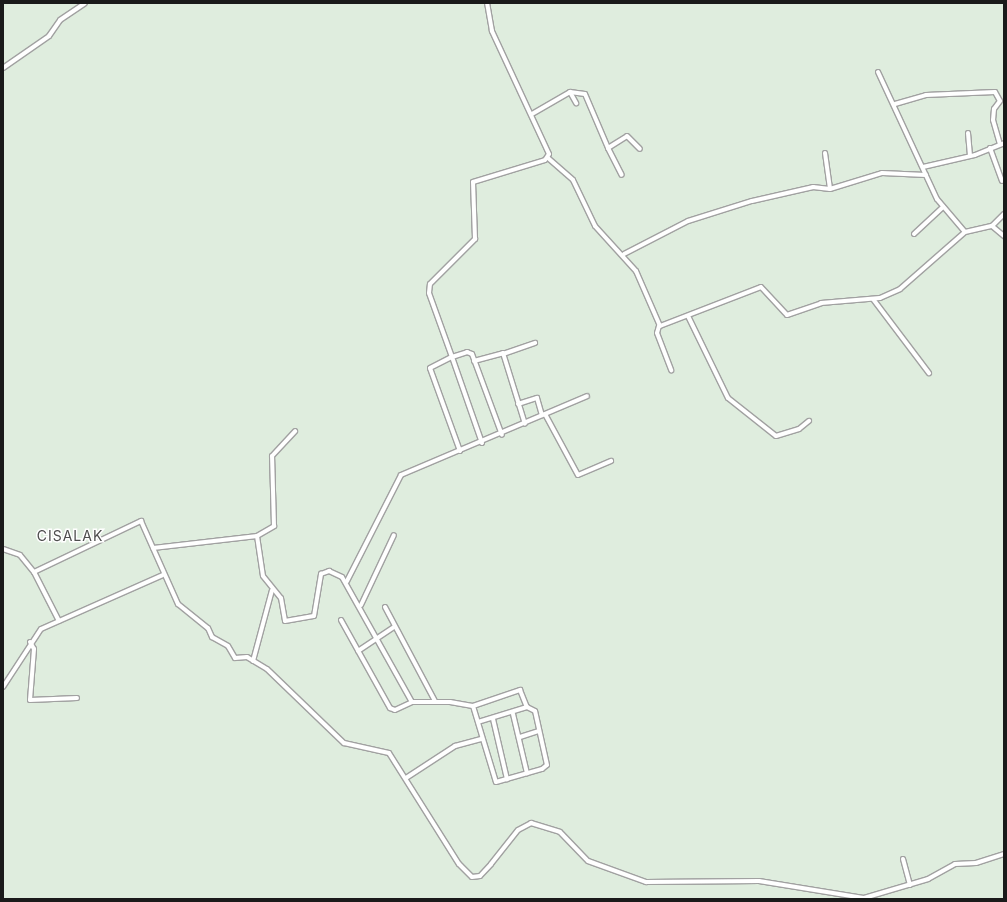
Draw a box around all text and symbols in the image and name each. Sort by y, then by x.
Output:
district label: CISALAK [37,528,103,544]

